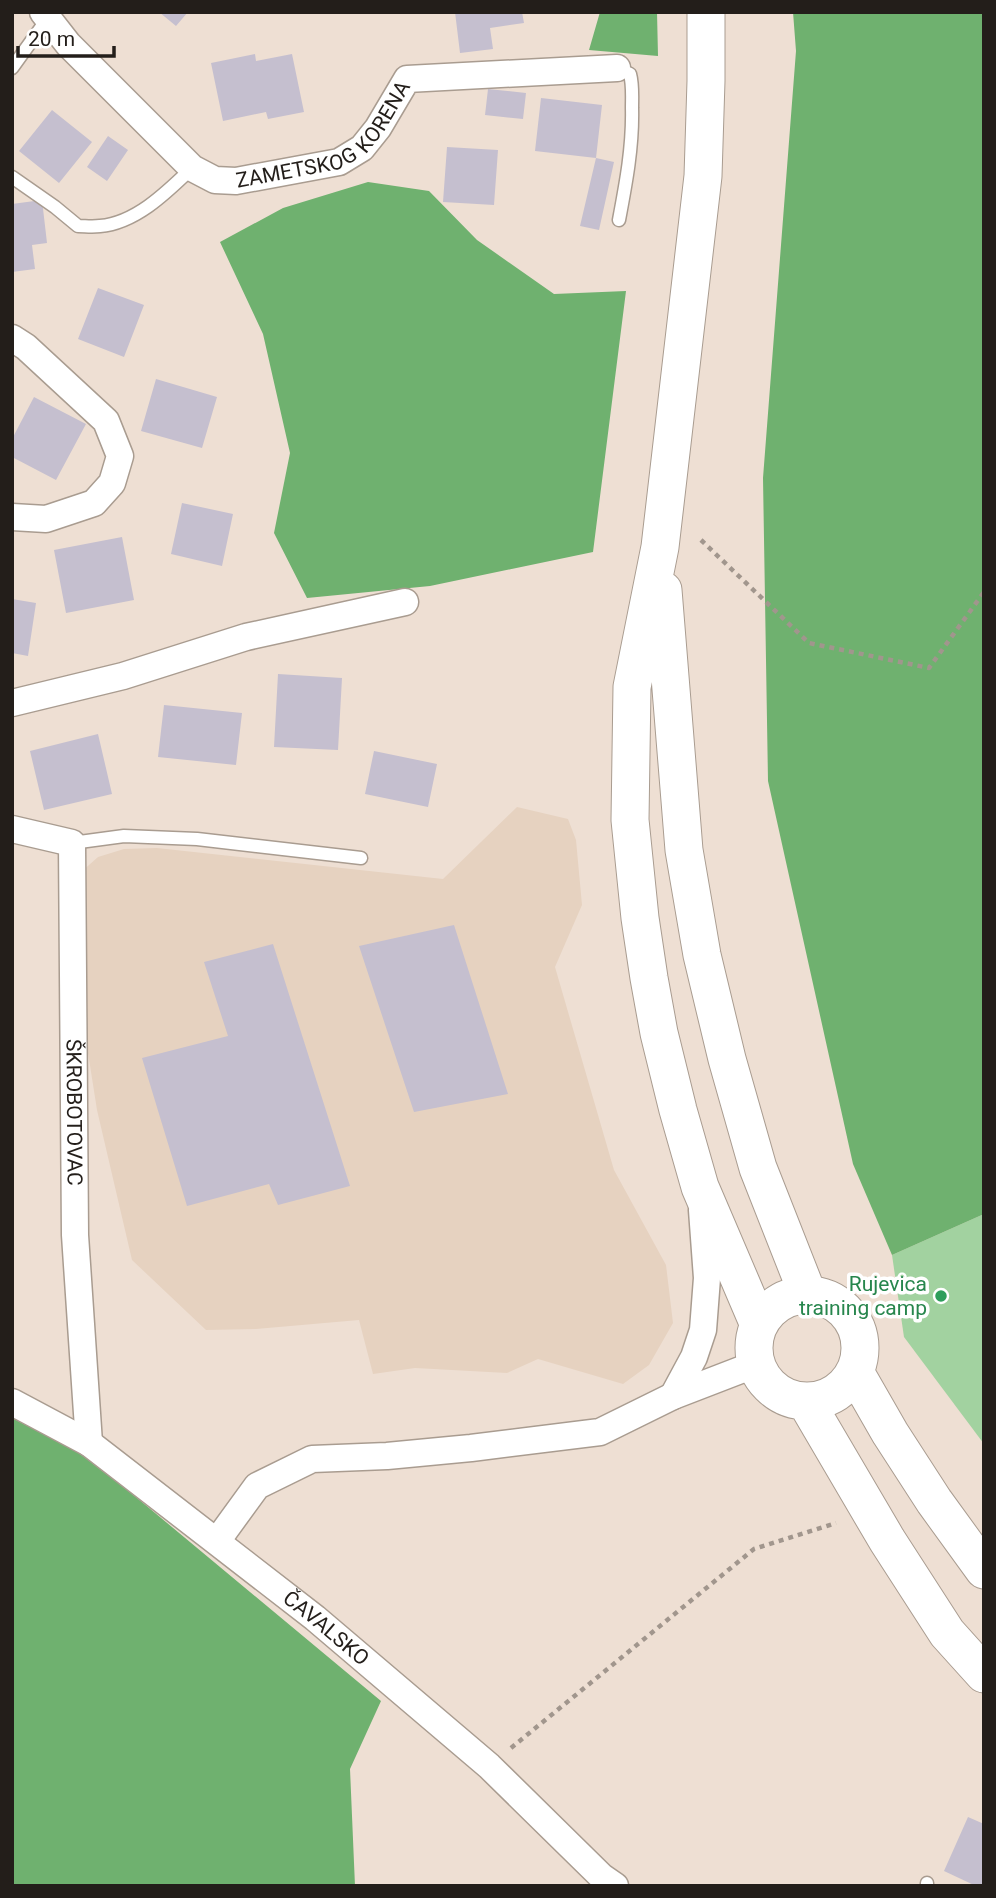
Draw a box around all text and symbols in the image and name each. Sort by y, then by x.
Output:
scale bar [18,14,114,58]
text: 20 m [28,27,75,51]
street label: ZAMETSKOG KORENA [234,76,415,193]
street label: ŠKROBOTOVAC [62,1039,87,1186]
place label: Rujevica training camp [799,1272,927,1320]
marker: Rujevica training camp [933,1288,949,1304]
street label: ČAVALSKO [278,1586,374,1670]

